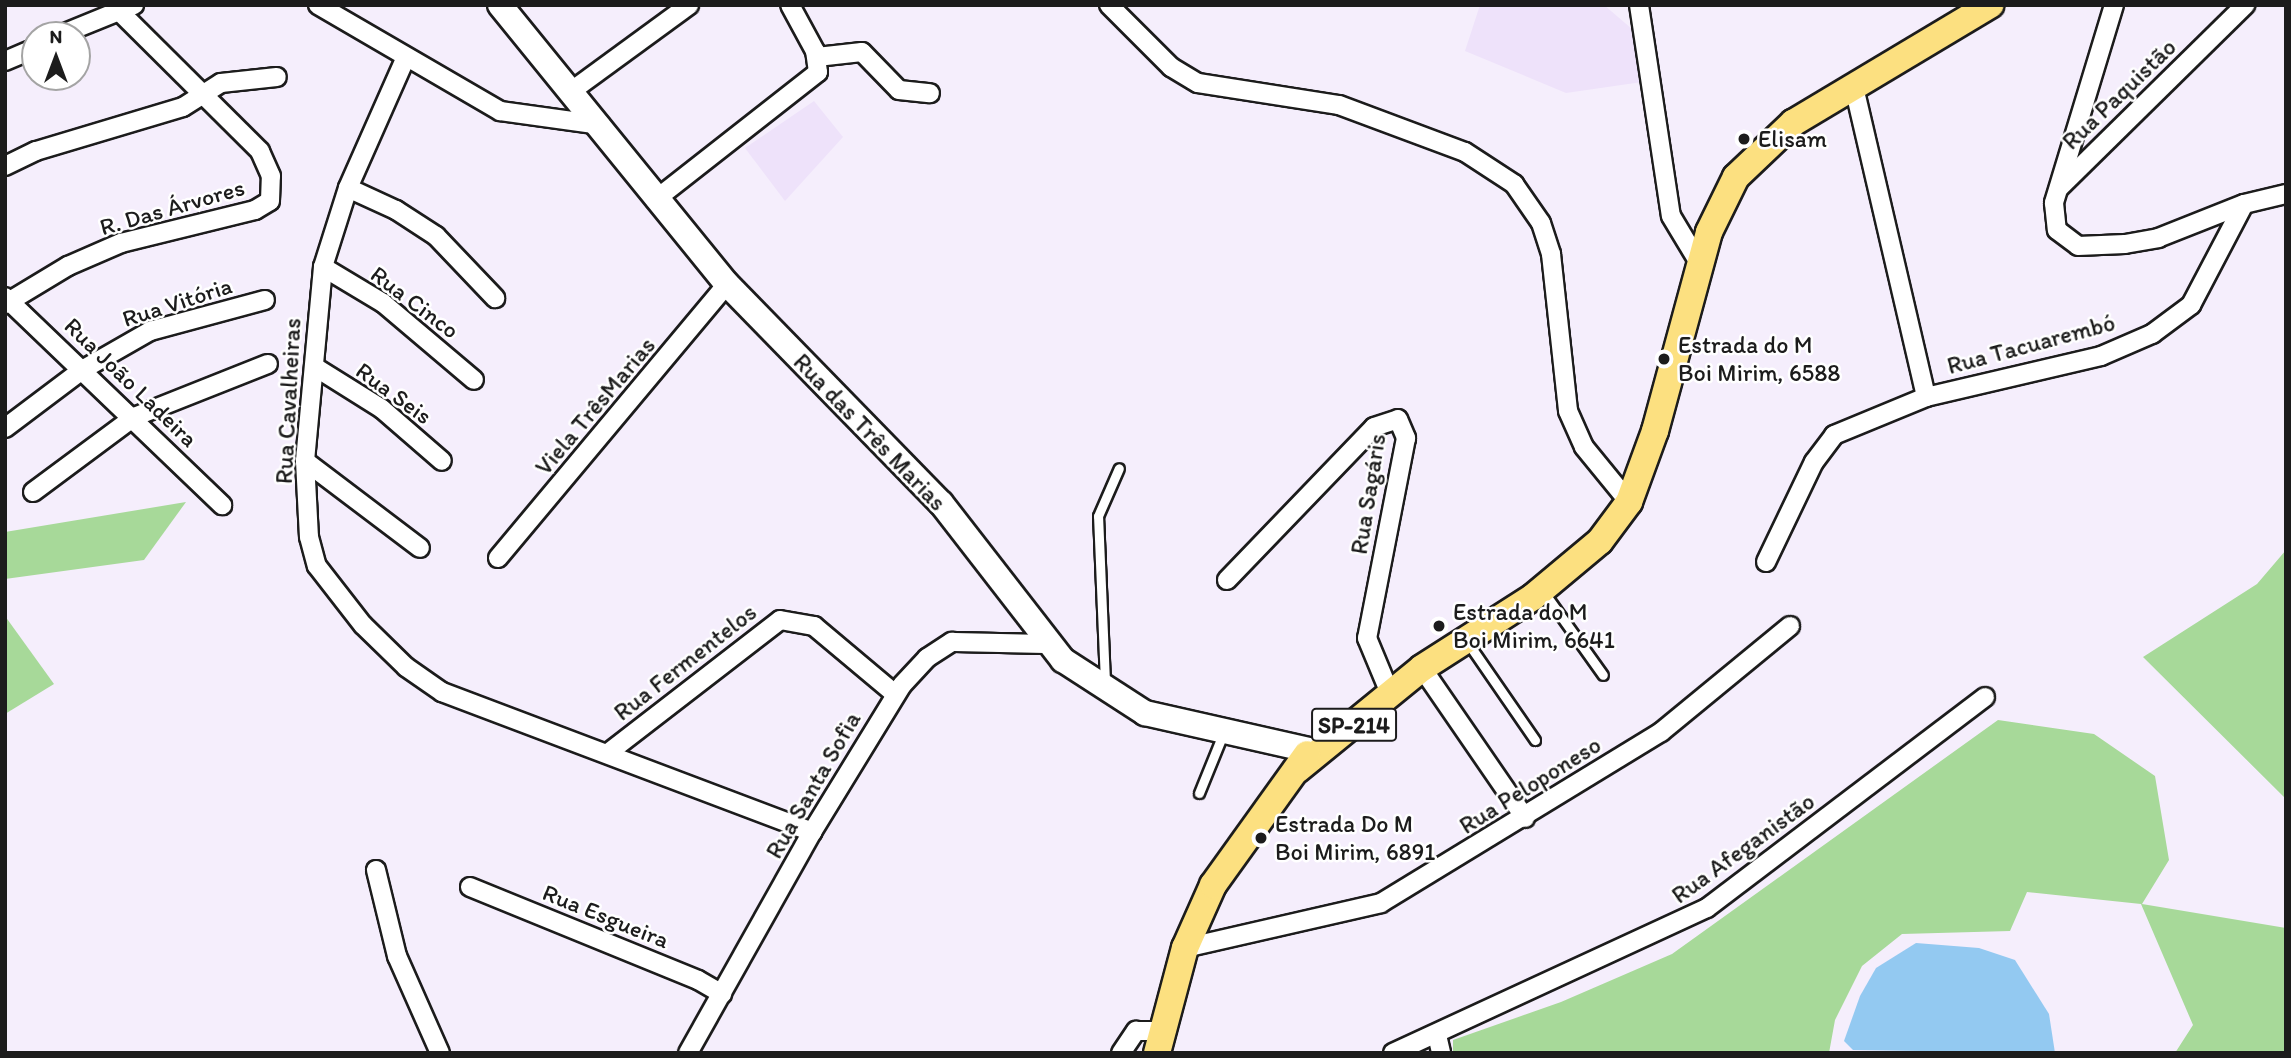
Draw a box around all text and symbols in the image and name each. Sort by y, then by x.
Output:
north arrow [21,21,91,91]
text: N [50,25,62,48]
street label: Rua Paquistão [2056,33,2182,155]
place label: Elisam [1758,125,1827,153]
marker: Elisam [1736,131,1752,147]
street label: R. Das Árvores [96,172,248,242]
street label: Rua Cinco [365,259,465,345]
street label: Rua Vitória [118,271,236,333]
street label: Rua Tacuarembó [1945,308,2117,380]
street label: Rua João Ladeira [58,311,204,453]
street label: Rua Cavalheiras [269,318,307,484]
street label: Viela TrêsMarias [529,331,661,481]
place label: Estrada do M Boi Mirim, 6588 [1678,331,1840,387]
street label: Rua das Três Marias [788,348,952,516]
marker: Estrada do M Boi Mirim, 6588 [1656,351,1672,367]
street label: Rua Seis [350,356,438,430]
street label: Rua Sagáris [1344,432,1392,556]
street label: Rua Fermentelos [608,598,762,726]
place label: Estrada do M Boi Mirim, 6641 [1453,598,1614,654]
marker: Estrada do M Boi Mirim, 6641 [1431,618,1447,634]
road number: SP-214 [1310,706,1398,744]
street label: Rua Santa Sofia [760,707,866,863]
street label: Rua Peloponeso [1454,730,1606,840]
street label: Rua Afeganistão [1666,787,1820,909]
place label: Estrada Do M Boi Mirim, 6891 [1275,810,1435,866]
marker: Estrada Do M Boi Mirim, 6891 [1253,830,1269,846]
street label: Rua Esgueira [539,878,673,954]

